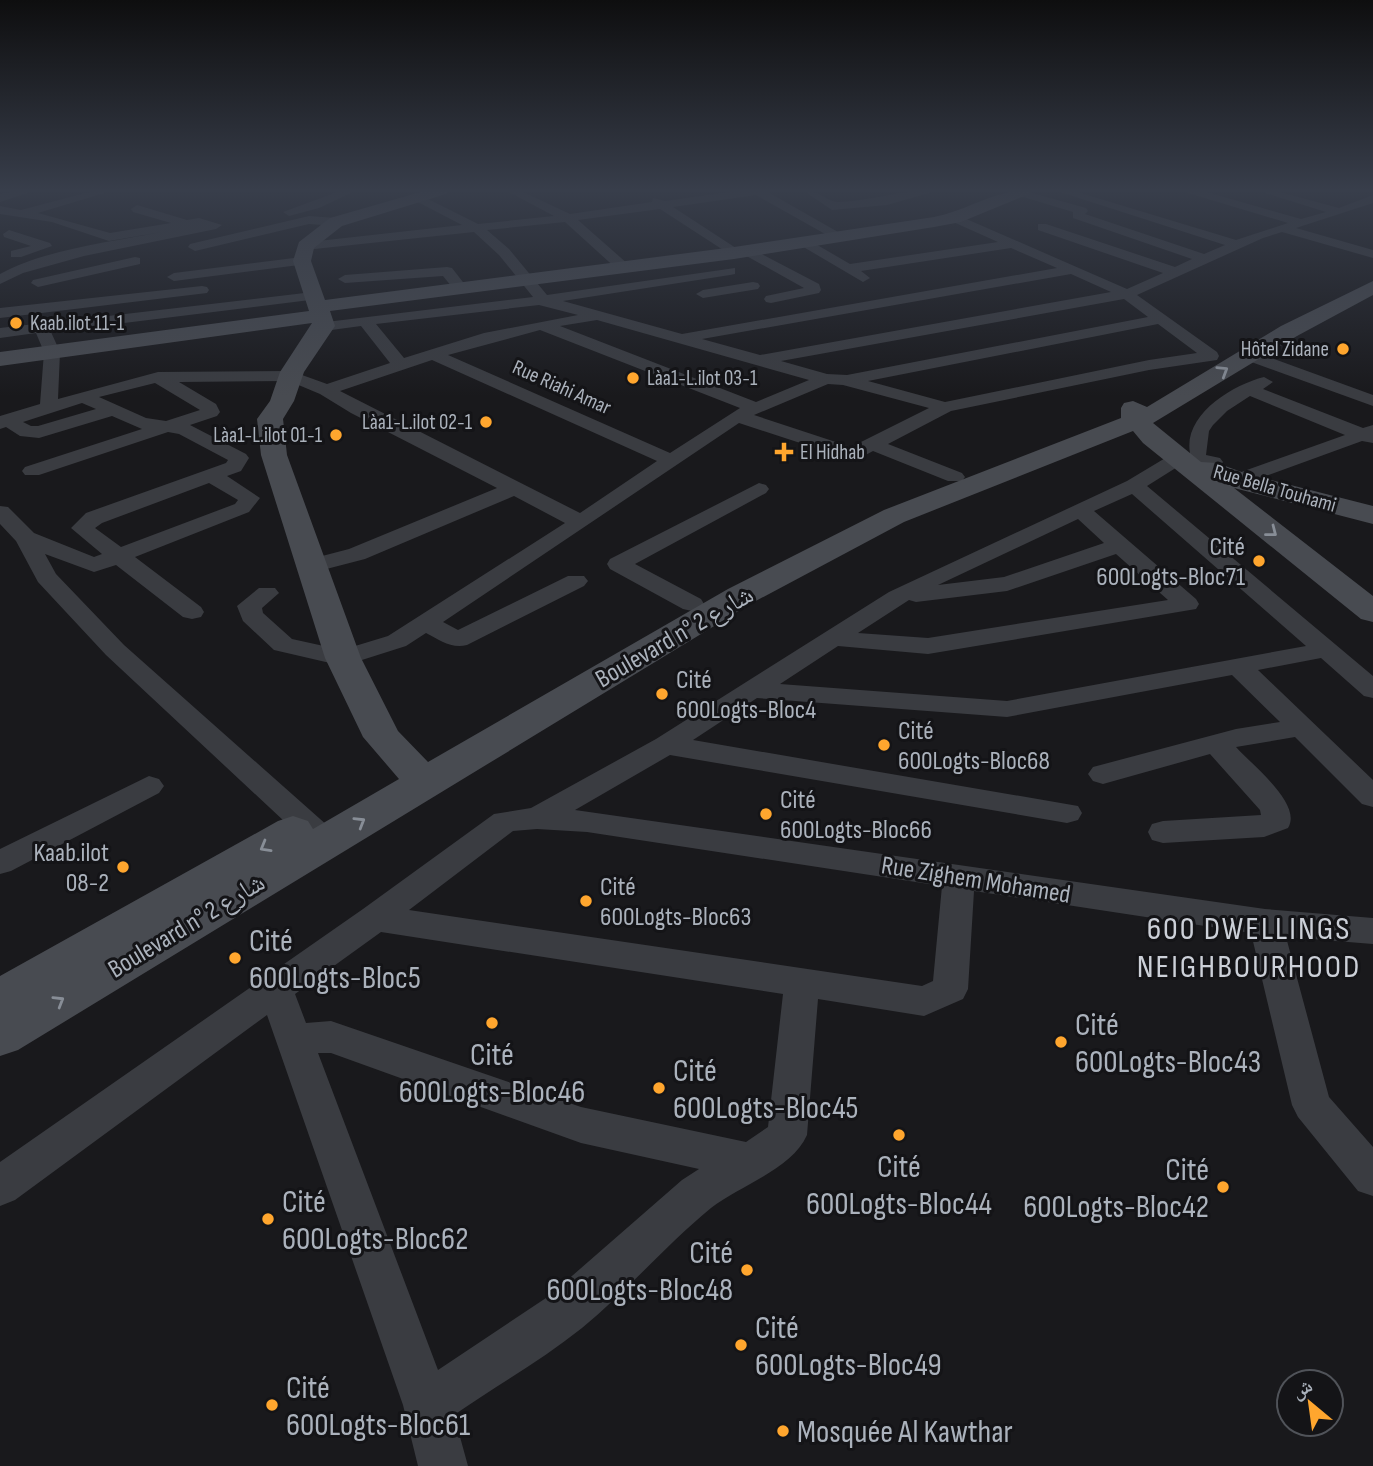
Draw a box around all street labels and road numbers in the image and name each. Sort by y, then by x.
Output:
street label: Rue Riahi Amar [509,355,615,420]
street label: Rue Bella Touhami [1211,459,1339,518]
street label: Boulevard n° شارع 2 [590,580,759,695]
street label: Rue Zighem Mohamed [879,850,1073,911]
street label: Boulevard n° شارع 2 [103,867,271,985]

